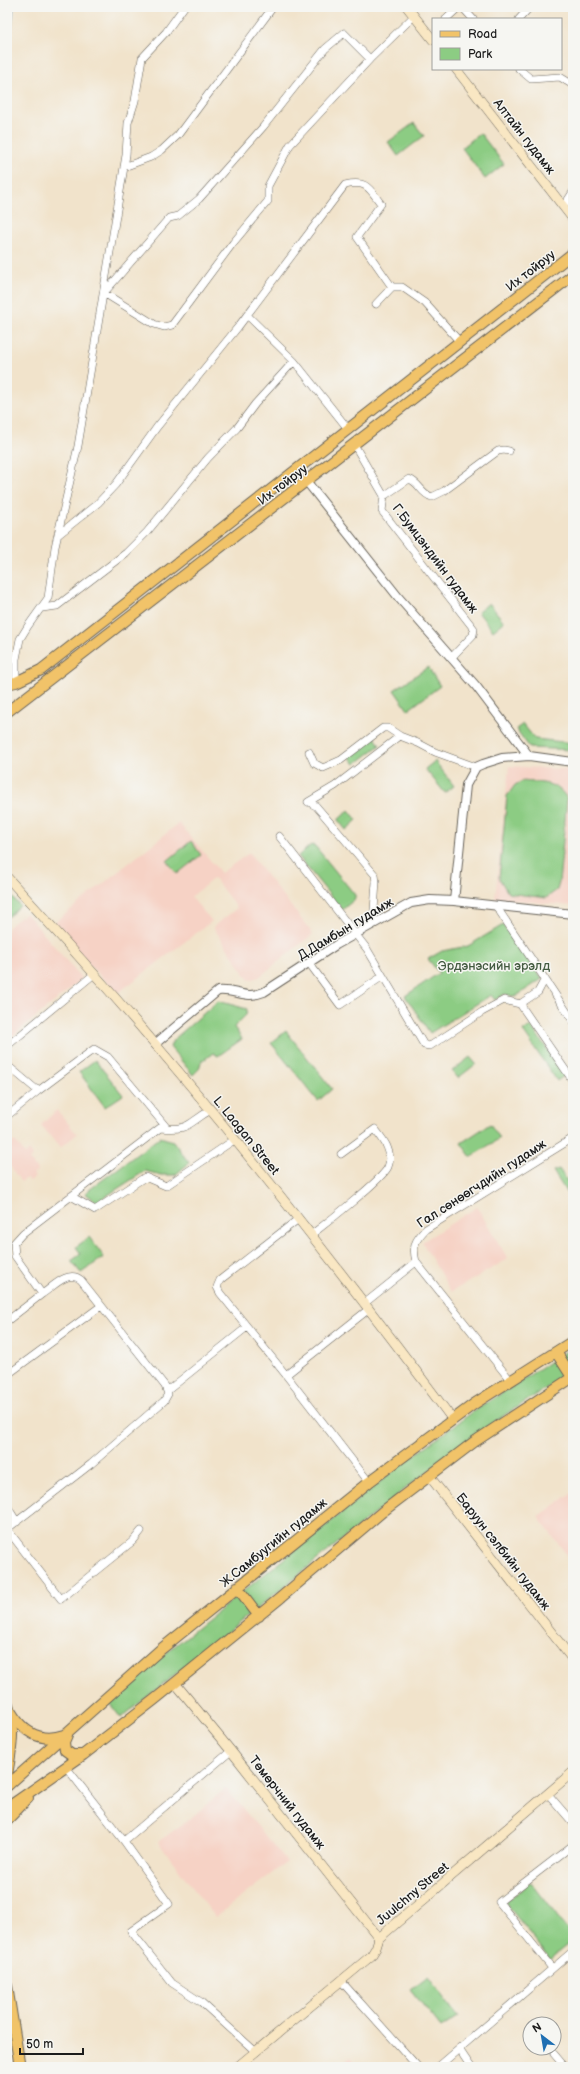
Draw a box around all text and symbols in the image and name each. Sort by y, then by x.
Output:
legend [432,18,562,70]
text: Road [468,27,497,42]
text: Park [468,47,492,62]
street label: Алтайн гудамж [489,95,559,178]
street label: Их тойруу [503,247,559,295]
street label: Их тойруу [254,461,311,509]
street label: Г.Бумцэндийн гудамж [389,501,482,617]
street label: Д.Дамбын гудамж [295,893,397,964]
park label: Эрдэнэсийн эрэлд [438,958,550,974]
street label: L. Laagan Street [210,1093,283,1178]
street label: Гал сөнөөгчдийн гудамж [414,1136,550,1232]
street label: Баруун сэлбийн гудамж [453,1490,554,1614]
street label: Ж.Самбуугийн гудамж [217,1494,331,1591]
street label: Төмөрчний гудамж [246,1753,329,1853]
street label: Juulchny Street [373,1859,452,1929]
north arrow [522,2016,562,2056]
text: N [530,2020,544,2036]
scale bar [20,2030,83,2056]
text: 50 m [26,2037,53,2052]

